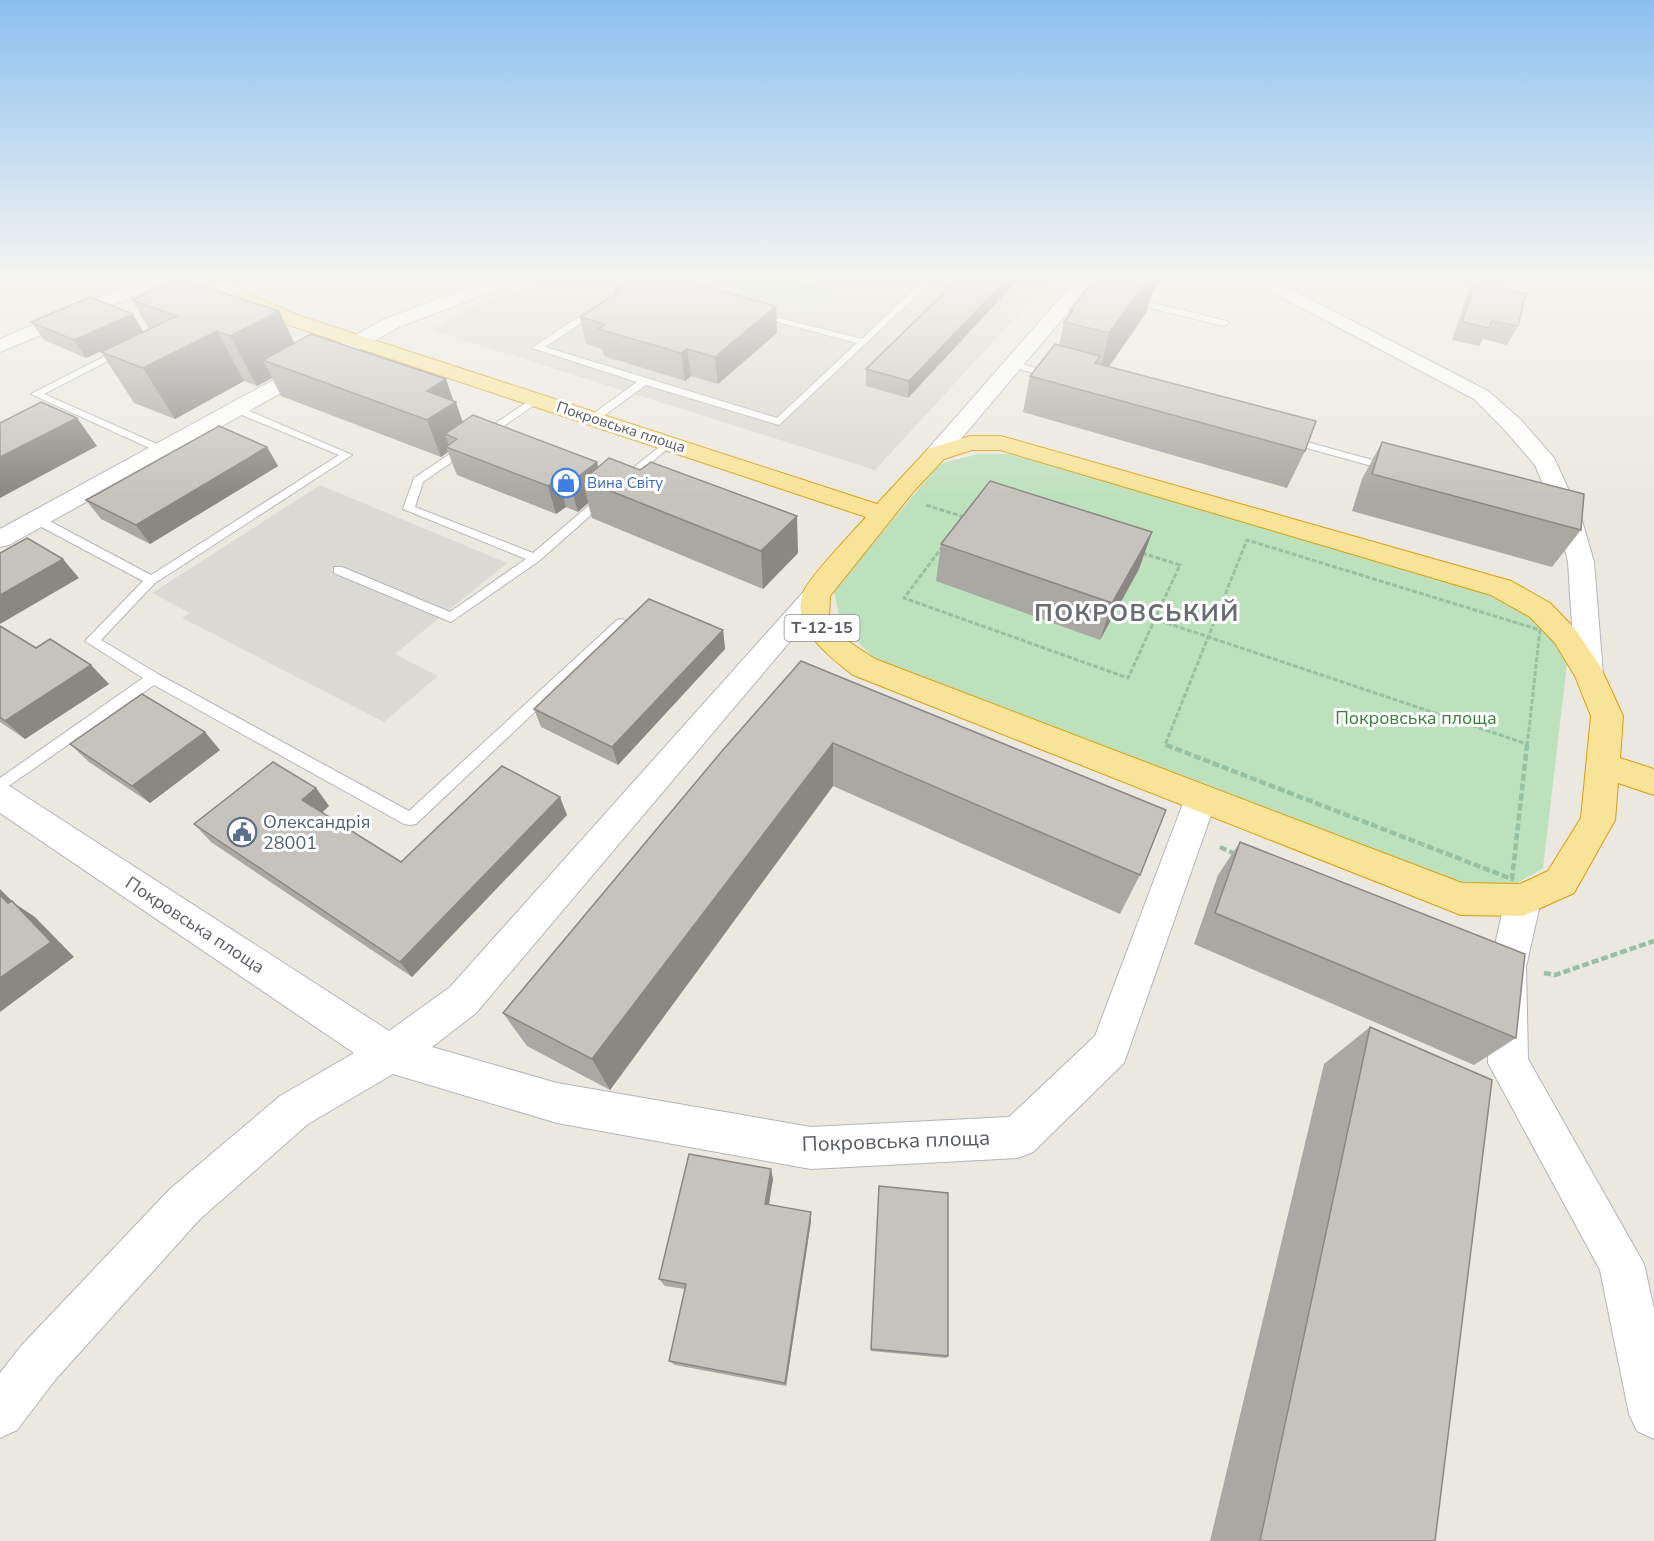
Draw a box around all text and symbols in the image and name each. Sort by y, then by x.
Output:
street label: Покровська площа [554,397,688,457]
shop icon: Вина Світу [550,467,582,499]
place label: Вина Світу [587,473,663,493]
district label: ПОКРОВСЬКИЙ [1034,597,1240,629]
road number: Т-12-15 [784,615,860,641]
park label: Покровська площа [1335,706,1497,730]
place label: Олександрія 28001 [263,810,370,855]
public building icon: Олександрія 28001 [226,816,258,848]
street label: Покровська площа [121,871,269,979]
street label: Покровська площа [801,1124,991,1158]

